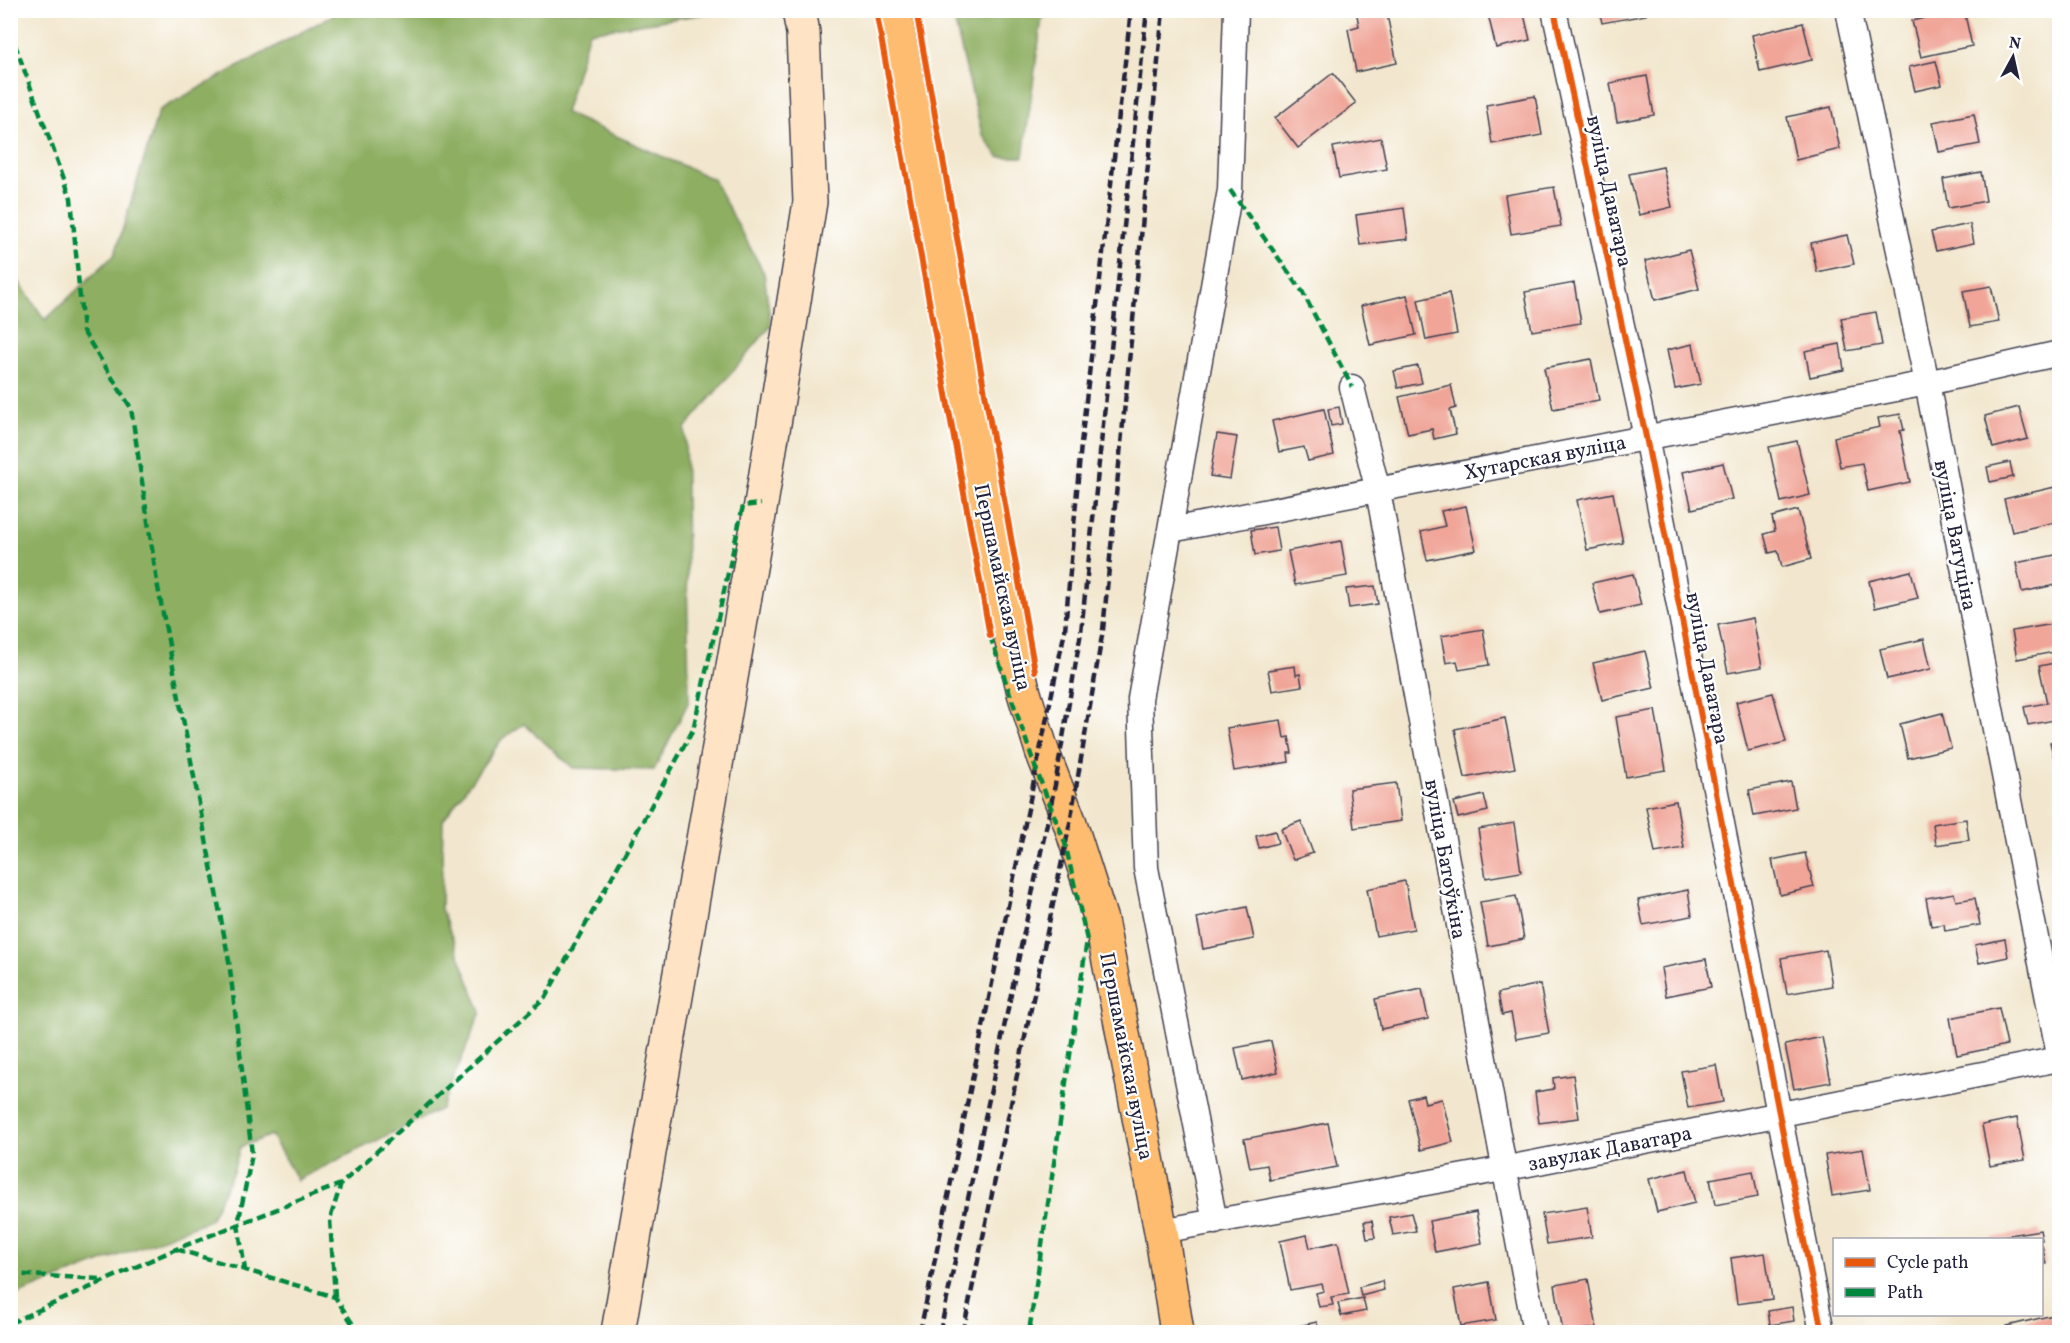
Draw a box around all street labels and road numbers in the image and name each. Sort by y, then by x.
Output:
street label: вуліца Даватара [1578,113,1639,270]
street label: Хутарская вуліца [1462,429,1629,488]
street label: вуліца Ватуціна [1926,457,1983,613]
street label: Першамайская вуліца [965,481,1038,694]
street label: вуліца Даватара [1678,590,1736,747]
street label: вуліца Батоўкіна [1416,777,1473,942]
street label: Першамайская вуліца [1091,950,1160,1163]
street label: завулак Даватара [1526,1119,1695,1180]

